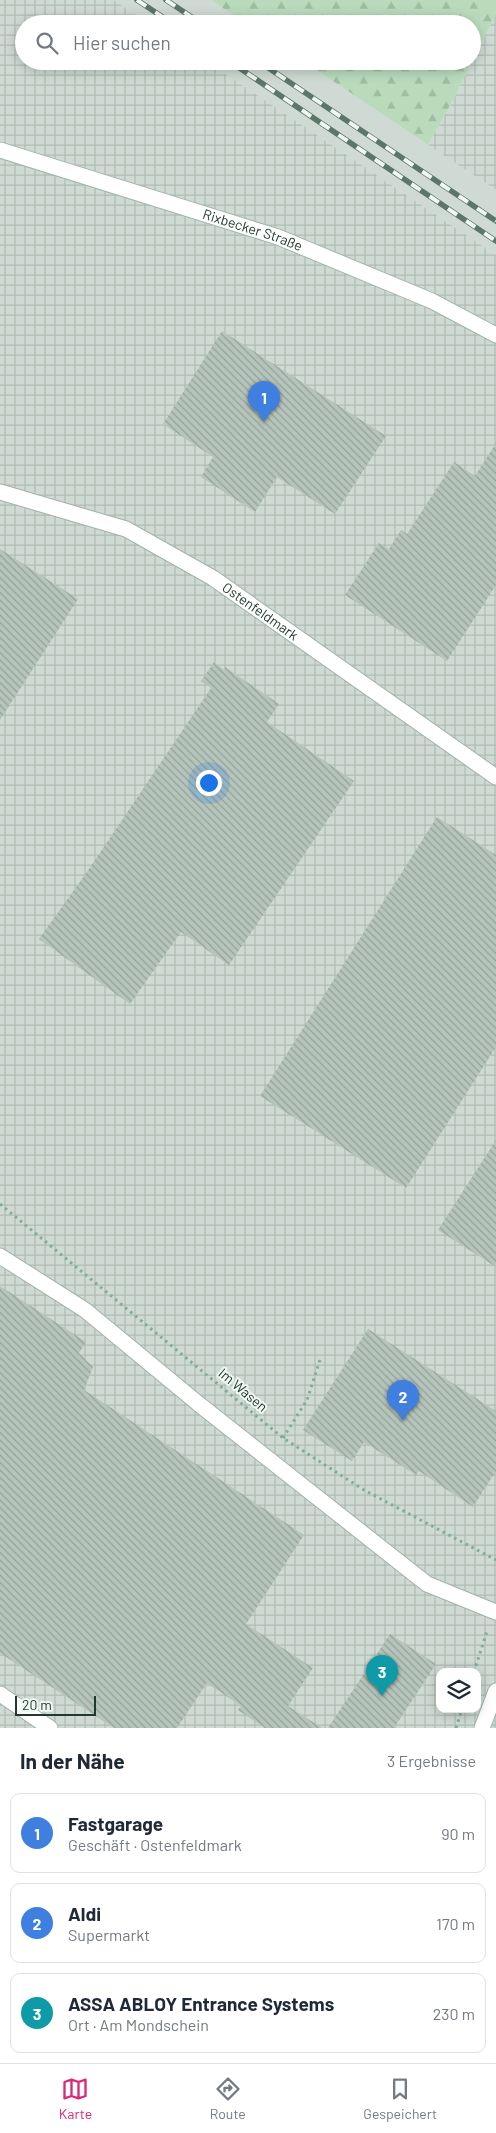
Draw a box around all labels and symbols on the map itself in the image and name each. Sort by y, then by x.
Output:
street label: Rixbecker Straße [201,205,305,254]
pin: 1 [248,381,280,422]
street label: Ostenfeldmark [219,578,302,643]
your location [196,770,222,796]
street label: Im Wasen [215,1364,271,1415]
pin: 2 [387,1380,419,1421]
pin: 3 [366,1655,398,1696]
scale bar [15,1693,96,1716]

